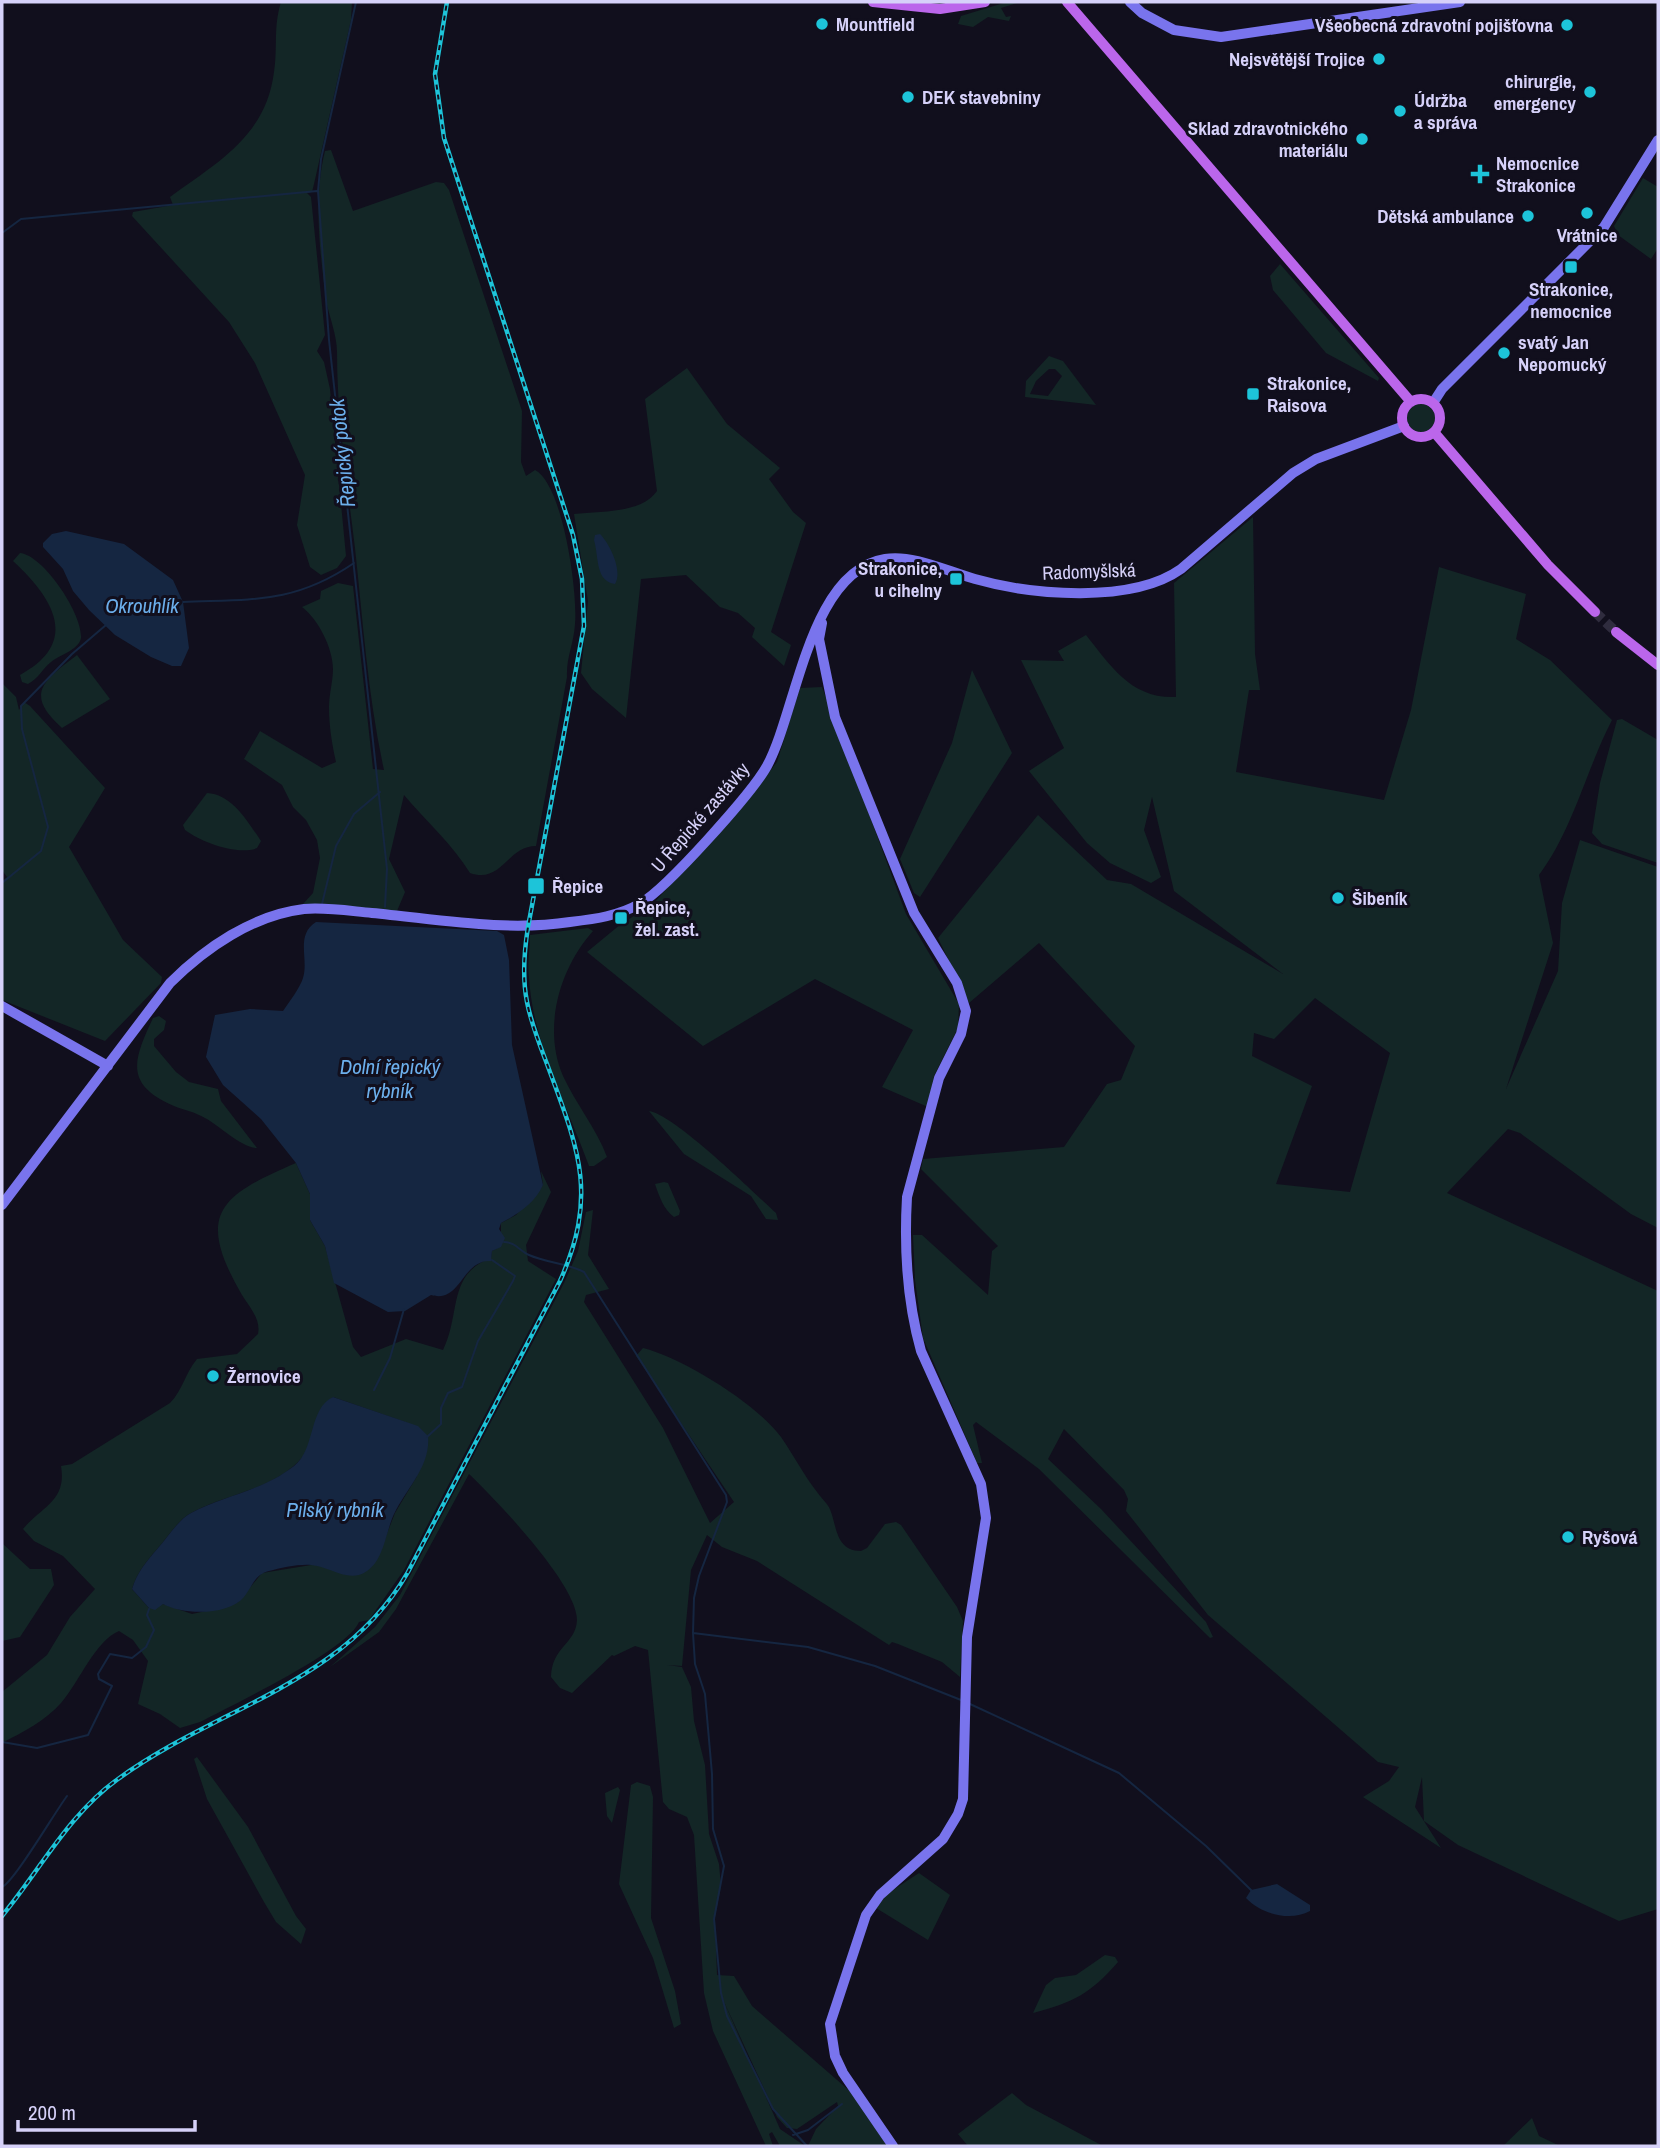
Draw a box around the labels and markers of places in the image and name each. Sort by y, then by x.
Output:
place label: Mountfield [836,11,915,37]
place label: Všeobecná zdravotní pojišťovna [1315,12,1553,38]
marker: Mountfield [814,16,830,32]
marker: Všeobecná zdravotní pojišťovna [1559,17,1575,33]
place label: Nejsvětější Trojice [1229,46,1365,72]
marker: Nejsvětější Trojice [1371,51,1387,67]
place label: chirurgie, emergency [1494,68,1576,116]
place label: DEK stavebniny [922,84,1041,110]
marker: chirurgie, emergency [1582,84,1598,100]
place label: Údržba a správa [1414,87,1478,135]
marker: DEK stavebniny [900,89,916,105]
marker: Údržba a správa [1392,103,1408,119]
place label: Sklad zdravotnického materiálu [1188,115,1348,163]
marker: Sklad zdravotnického materiálu [1354,131,1370,147]
place label: Nemocnice Strakonice [1496,150,1579,198]
marker: Nemocnice Strakonice [1470,164,1490,184]
place label: Dětská ambulance [1377,203,1514,229]
marker: Vrátnice [1579,205,1595,221]
marker: Dětská ambulance [1520,208,1536,224]
place label: Vrátnice [1557,222,1618,248]
marker: Strakonice, nemocnice [1563,259,1579,275]
place label: Strakonice, nemocnice [1529,276,1613,324]
place label: svatý Jan Nepomucký [1518,329,1607,377]
marker: svatý Jan Nepomucký [1496,345,1512,361]
place label: Strakonice, Raisova [1267,370,1351,418]
marker: Strakonice, Raisova [1245,386,1261,402]
place label: Strakonice, u cihelny [858,555,942,603]
marker: Strakonice, u cihelny [948,571,964,587]
place label: Řepice [552,873,603,899]
marker: Řepice [526,876,546,896]
place label: Šibeník [1352,885,1408,911]
marker: Šibeník [1330,890,1346,906]
place label: Řepice, žel. zast. [635,894,699,942]
marker: Řepice, žel. zast. [613,910,629,926]
place label: Žernovice [227,1363,301,1389]
marker: Žernovice [205,1368,221,1384]
place label: Ryšová [1582,1524,1638,1550]
marker: Ryšová [1560,1529,1576,1545]

